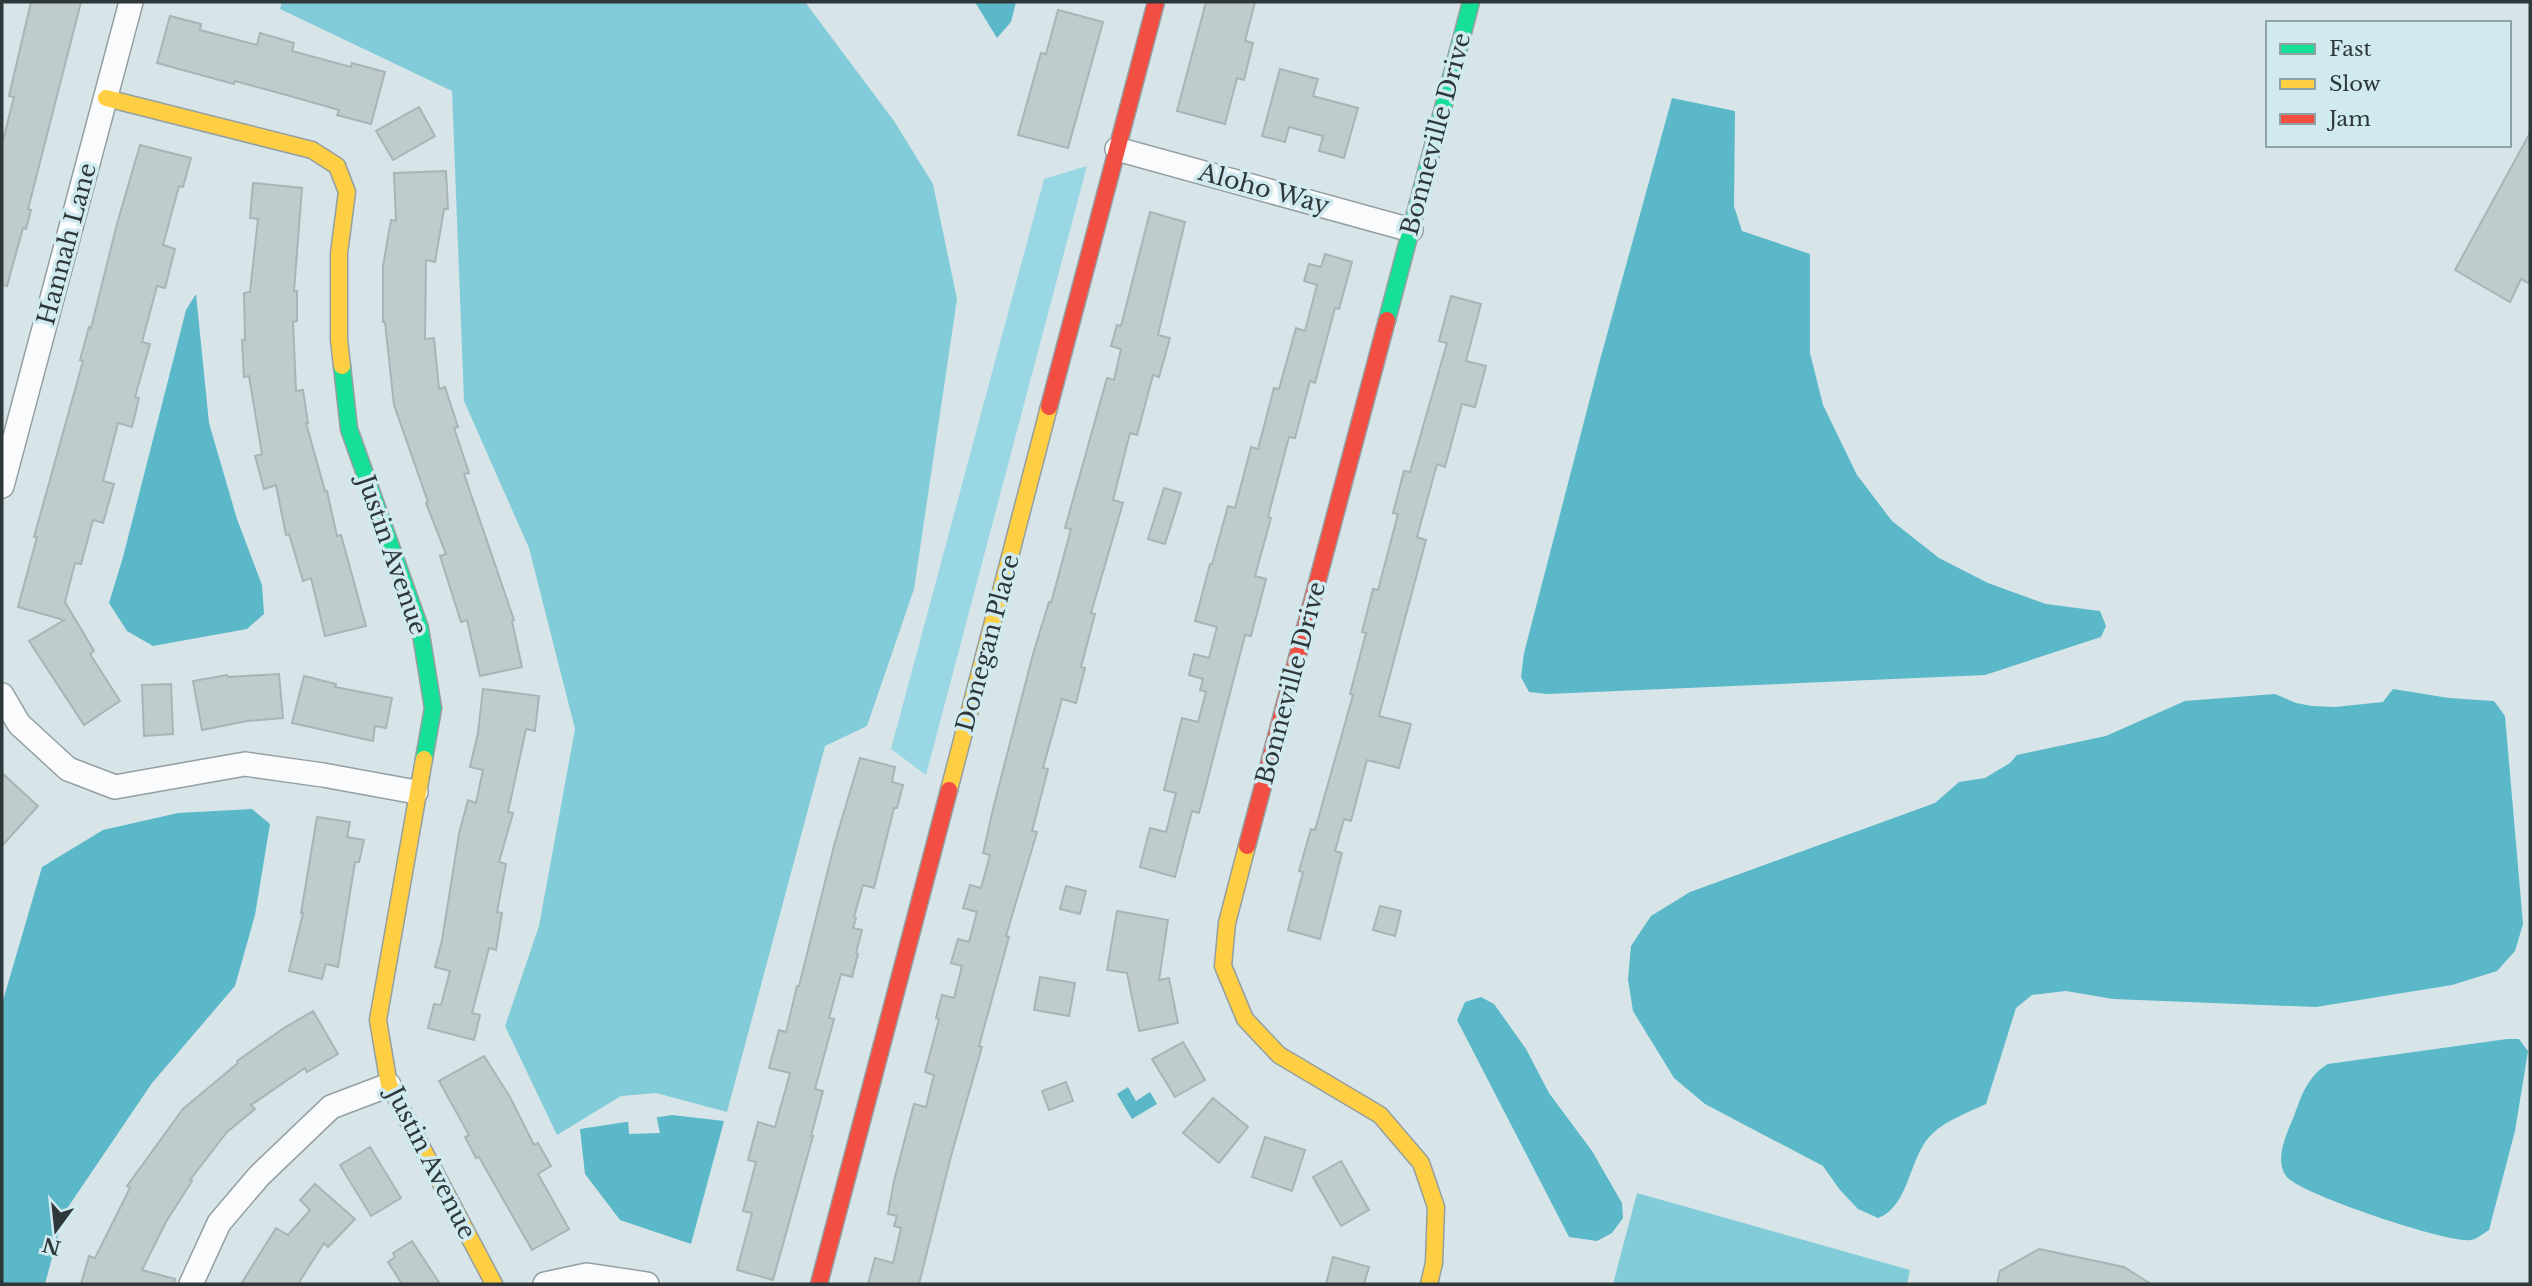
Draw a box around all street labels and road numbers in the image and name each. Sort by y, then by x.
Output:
street label: Bonneville Drive [1395,30,1476,238]
street label: Aloho Way [1194,157,1333,220]
street label: Hannah Lane [31,160,102,328]
street label: Justin Avenue [351,468,433,639]
street label: Donegan Place [950,551,1025,735]
street label: Bonneville Drive [1250,579,1331,787]
street label: Justin Avenue [379,1079,482,1244]

